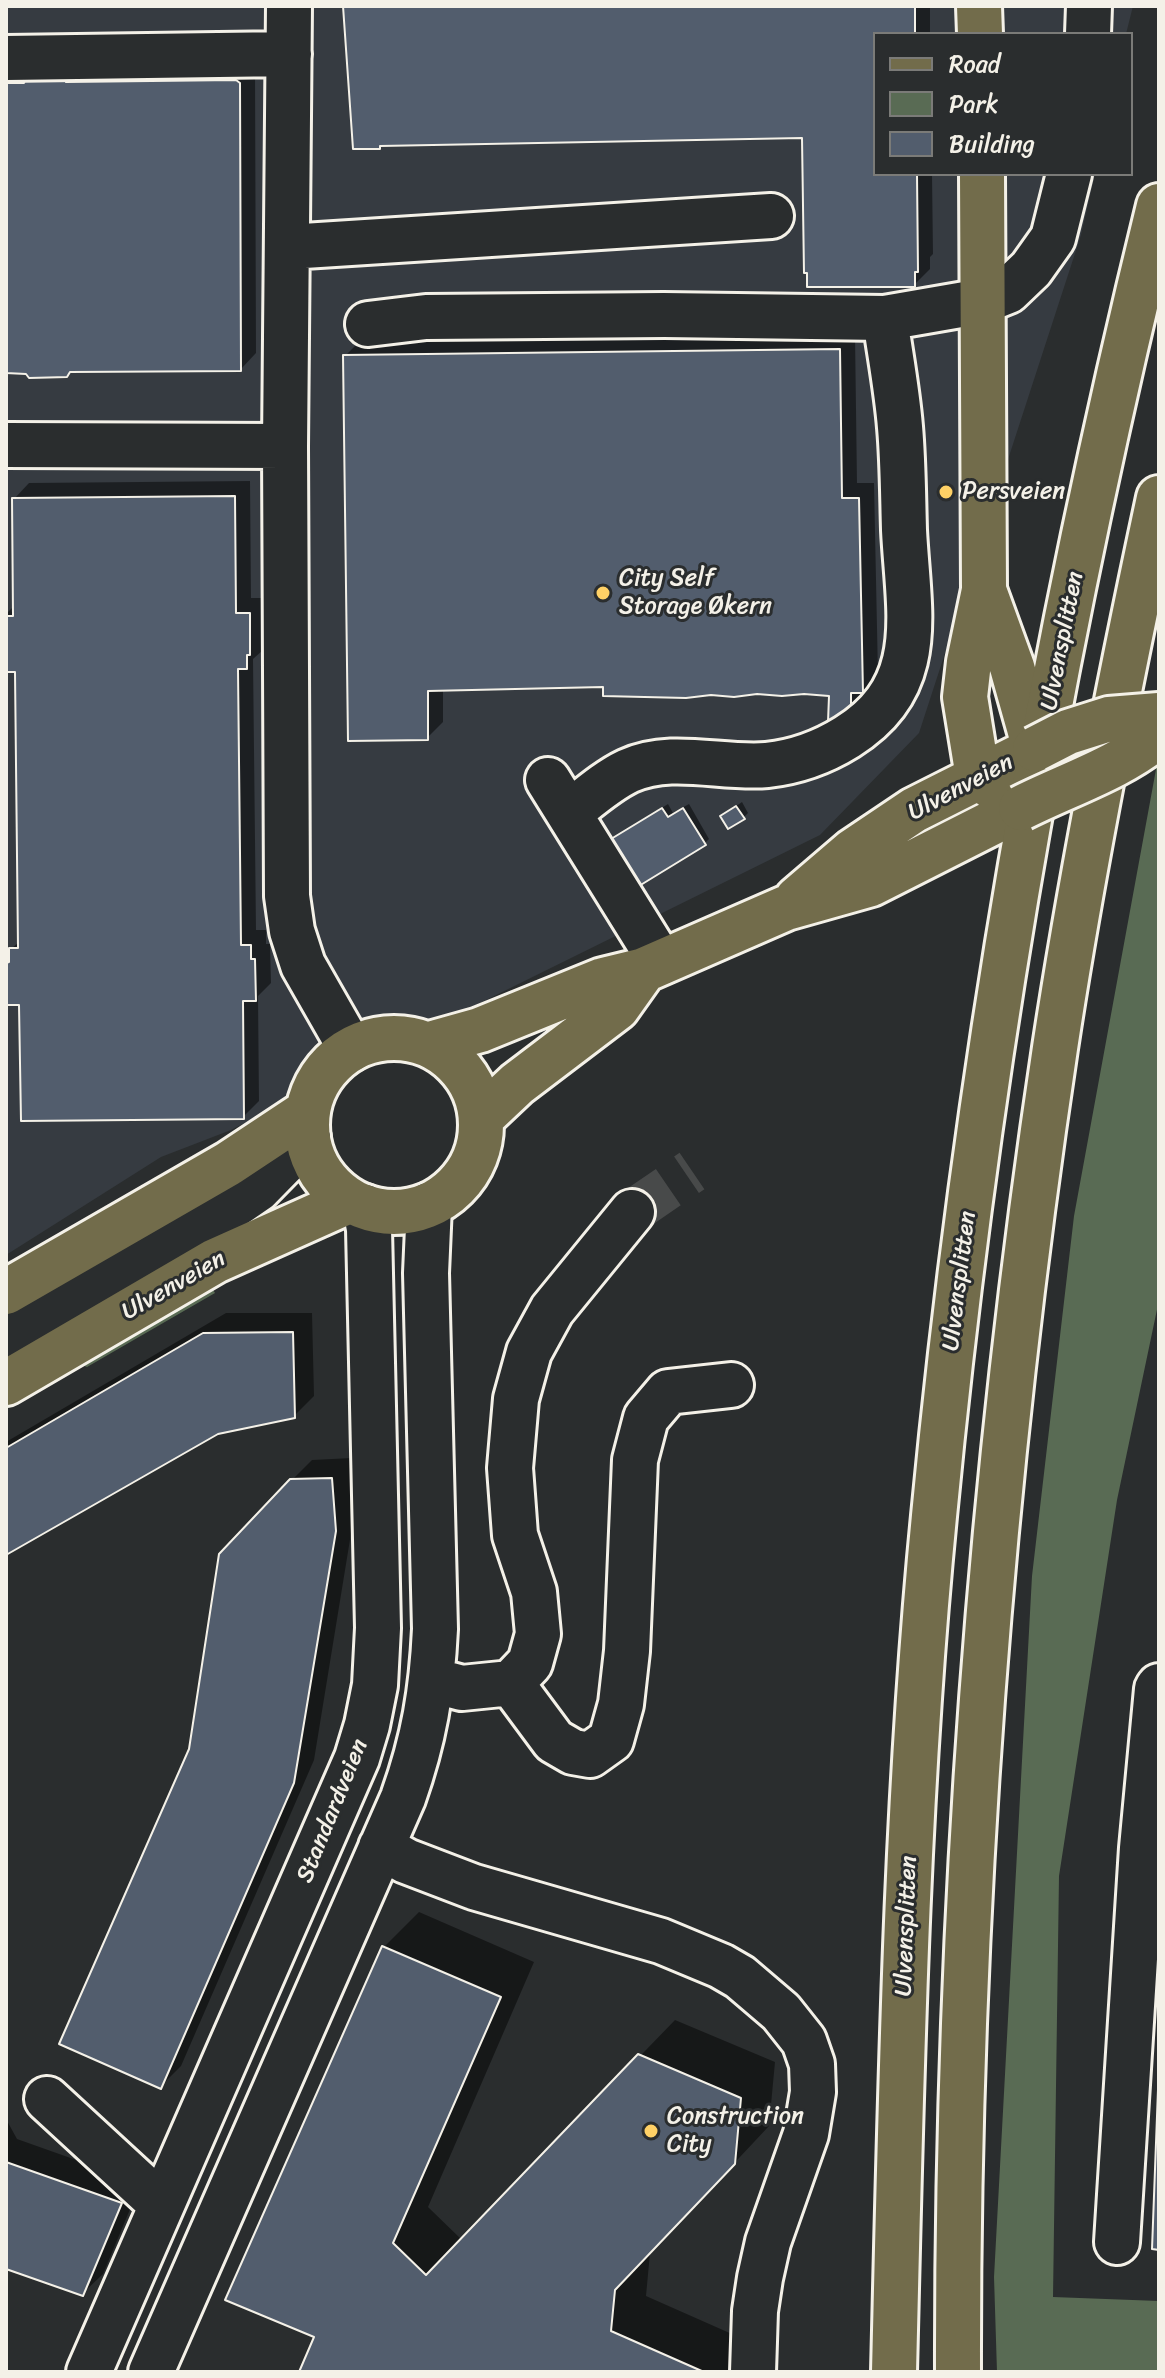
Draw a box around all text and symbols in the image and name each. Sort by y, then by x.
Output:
legend [873,32,1133,176]
text: Road [949,43,1000,85]
text: Park [949,83,998,125]
text: Building [949,123,1035,165]
place label: Persveien [962,478,1065,506]
marker: Persveien [937,483,955,501]
place label: City Self Storage Økern [619,565,772,621]
street label: Ulvensplitten [1035,569,1091,713]
marker: City Self Storage Økern [594,584,612,602]
street label: Ulvenveien [904,748,1018,828]
street label: Ulvensplitten [937,1209,983,1353]
street label: Ulvenveien [117,1245,231,1327]
street label: Standardveien [291,1735,375,1887]
street label: Ulvensplitten [890,1855,924,1997]
place label: Construction City [667,2103,804,2159]
marker: Construction City [642,2122,660,2140]

